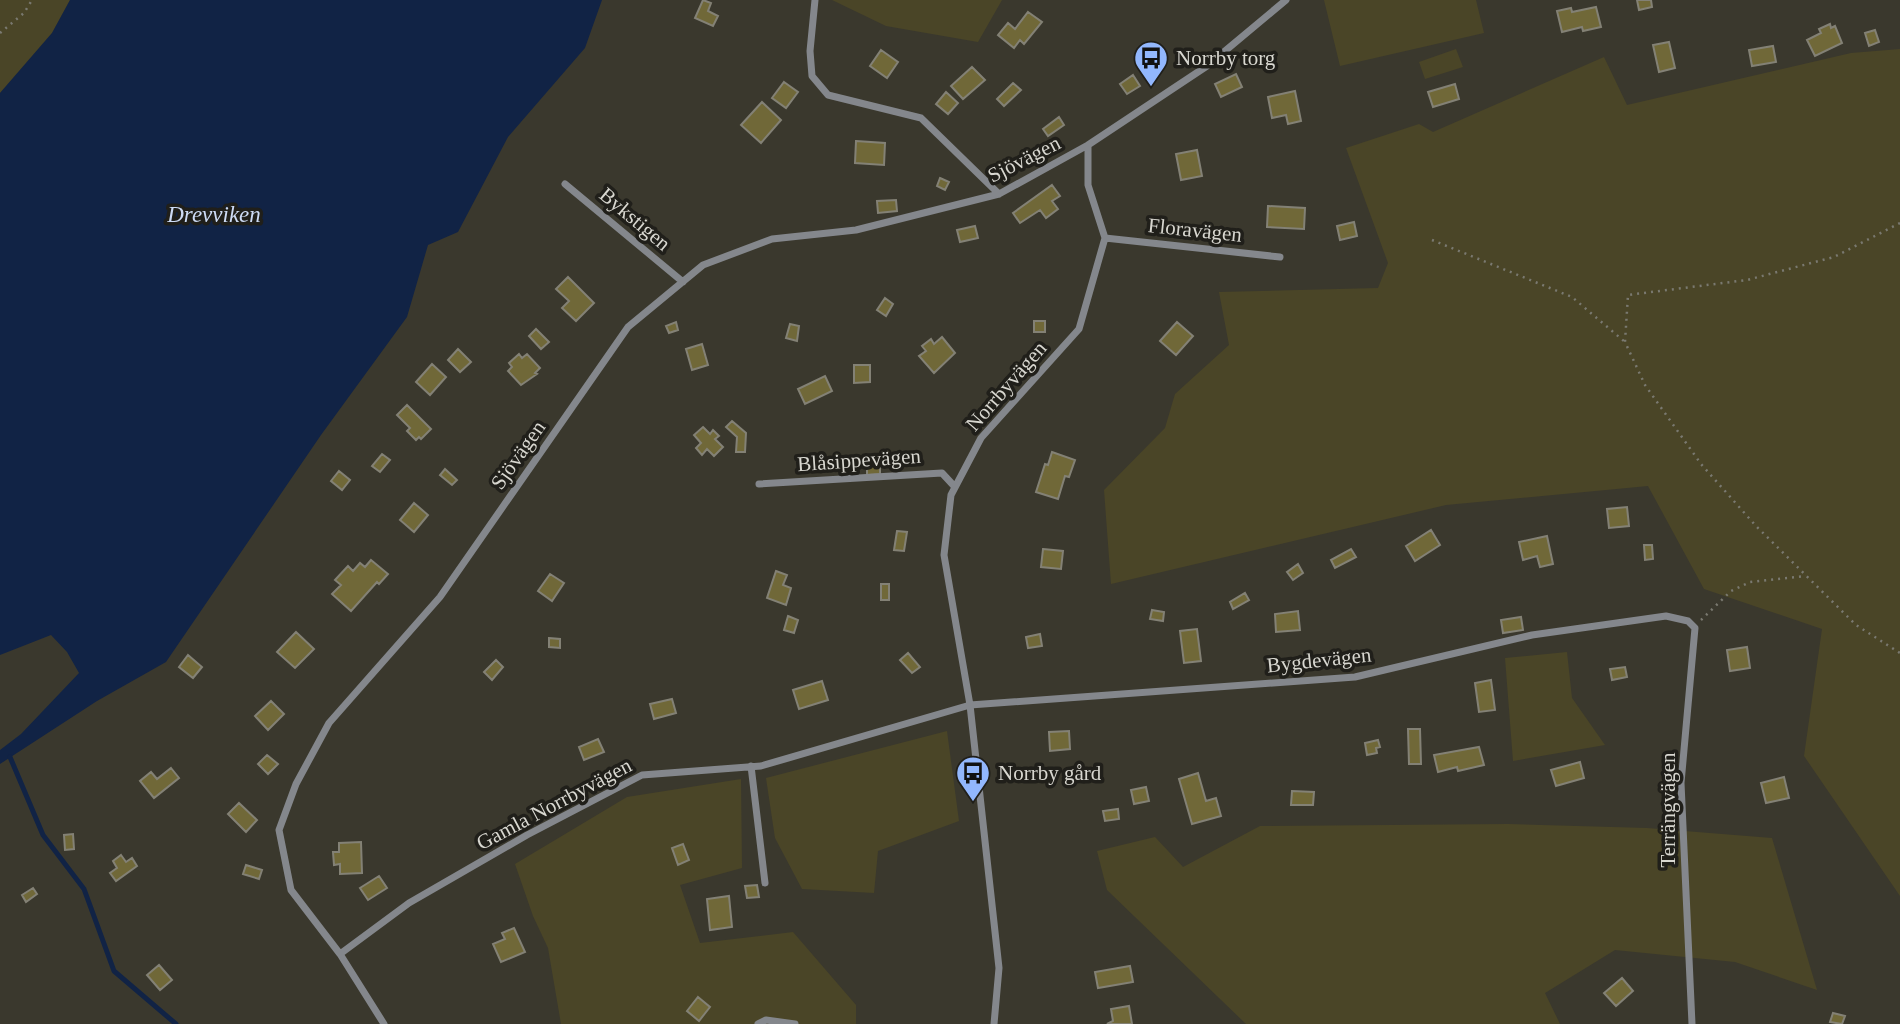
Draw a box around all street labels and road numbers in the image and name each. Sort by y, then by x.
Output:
street label: Sjövägen [984,130,1065,187]
street label: Bykstigen [595,182,676,256]
street label: Floravägen [1147,213,1244,247]
street label: Norrbyvägen [961,336,1052,436]
street label: Sjövägen [486,416,551,494]
street label: Blåsippevägen [796,444,922,476]
street label: Bygdevägen [1266,643,1373,677]
street label: Terrängvägen [1656,752,1680,868]
street label: Gamla Norrbyvägen [472,753,636,855]

